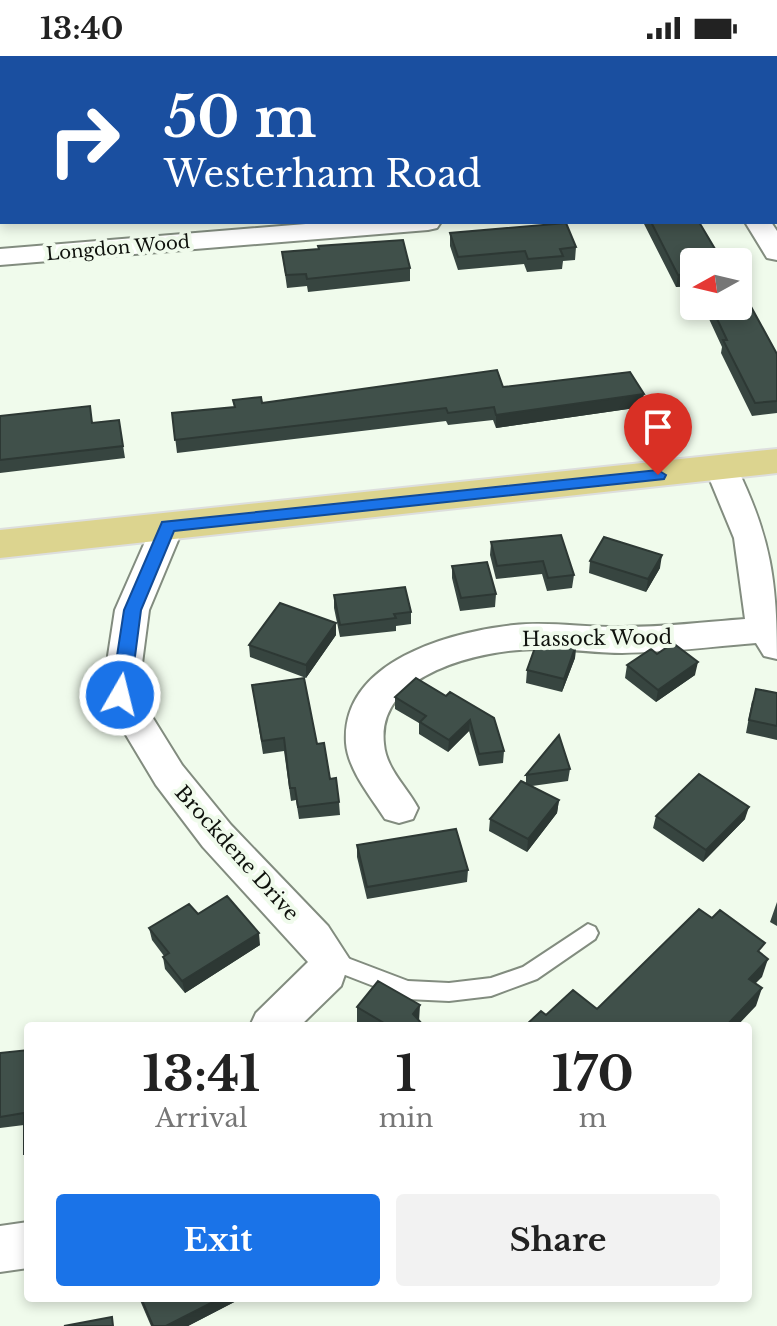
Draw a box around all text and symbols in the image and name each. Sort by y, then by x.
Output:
text: 13:40 [40,10,123,47]
text: 50 m [164,83,316,152]
icon: right [32,88,136,192]
text: Westerham Road [164,152,481,197]
street label: Longdon Wood [45,231,191,265]
north arrow [680,248,752,320]
map controls [680,248,752,320]
pin [624,393,692,475]
icon: arrive [636,405,680,449]
street label: Hassock Wood [522,625,672,651]
position arrow [78,653,162,737]
street label: Brockdene Drive [170,781,304,925]
text: 13:41 [142,1044,260,1104]
text: 1 [396,1044,416,1104]
text: 170 [552,1044,634,1104]
text: Arrival [155,1102,247,1134]
text: min [379,1102,433,1134]
text: m [579,1102,607,1134]
button: Exit [56,1194,380,1286]
button: Share [396,1194,720,1286]

